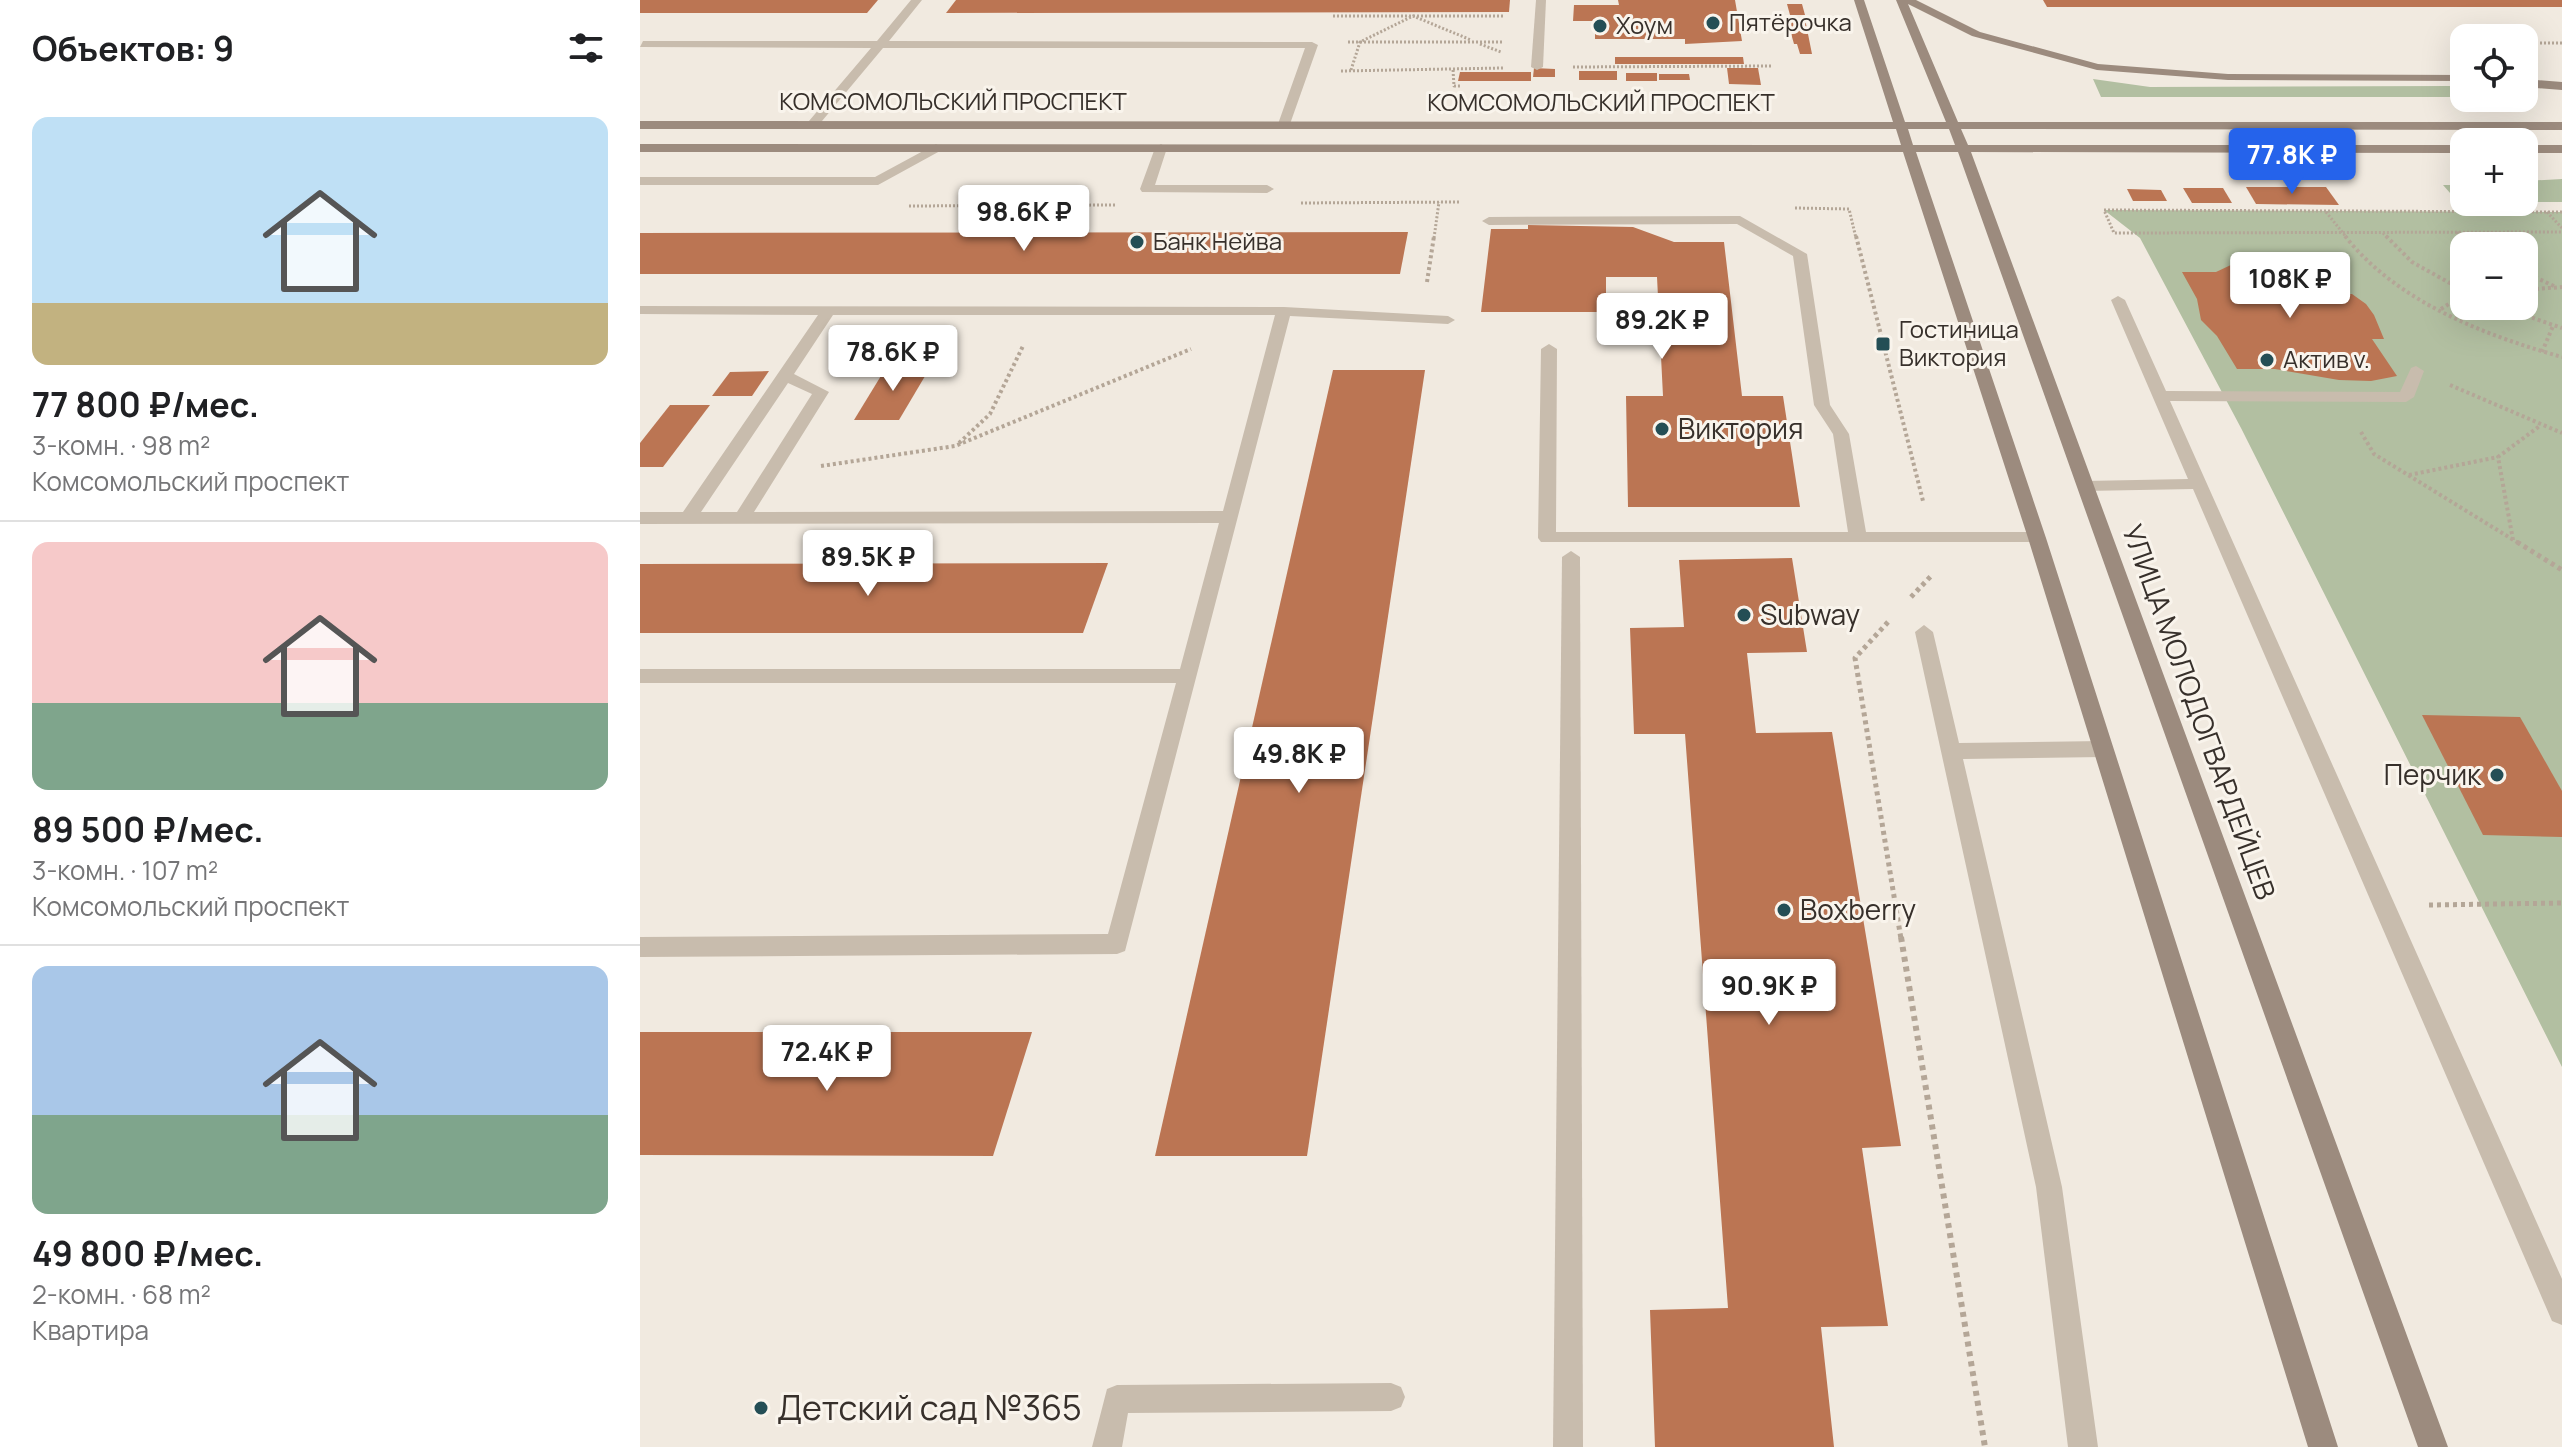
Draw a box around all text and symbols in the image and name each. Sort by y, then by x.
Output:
place label: Пятёрочка [1729,5,1852,38]
place label: Хоум [1616,8,1673,41]
marker: Пятёрочка [1704,14,1722,32]
marker: Хоум [1591,17,1609,35]
map controls [2450,24,2538,320]
button: locate [2450,24,2538,112]
text: Объектов: 9 [32,25,234,71]
icon: filters [564,26,608,70]
street label: КОМСОМОЛЬСКИЙ ПРОСПЕКТ [779,84,1127,117]
street label: КОМСОМОЛЬСКИЙ ПРОСПЕКТ [1427,85,1775,118]
pin: 77.8K ₽ [2218,128,2366,196]
button: + [2450,128,2538,216]
text: 77.8K ₽ [2247,136,2337,172]
icon: home [248,169,392,313]
pin: 98.6K ₽ [950,185,1098,253]
text: 98.6K ₽ [976,193,1072,229]
place label: Банк Нейва [1153,224,1282,257]
button: − [2450,232,2538,320]
marker: Банк Нейва [1128,233,1146,251]
pin: 108K ₽ [2225,252,2355,320]
text: 108K ₽ [2248,260,2332,296]
pin: 89.2K ₽ [1588,293,1736,361]
text: 89.2K ₽ [1615,301,1709,337]
place label: Гостиница Виктория [1899,312,2019,373]
pin: 78.6K ₽ [819,325,967,393]
text: 78.6K ₽ [846,333,940,369]
marker: Гостиница Виктория [1874,335,1892,353]
place label: Актив v. [2283,342,2370,375]
marker: Актив v. [2258,351,2276,369]
text: 77 800 ₽/мес. [32,381,259,427]
place label: Виктория [1678,409,1803,447]
marker: Виктория [1653,420,1671,438]
text: 3-комн. · 98 m² [32,427,210,463]
text: Комсомольский проспект [32,463,349,499]
street label: УЛИЦА МОЛОДОГВАРДЕЙЦЕВ [2114,519,2286,904]
pin: 89.5K ₽ [794,530,942,598]
text: 89.5K ₽ [821,538,915,574]
icon: home [248,594,392,738]
place label: Subway [1760,595,1860,633]
marker: Subway [1735,606,1753,624]
pin: 49.8K ₽ [1225,727,1373,795]
text: 49.8K ₽ [1252,735,1346,771]
place label: Перчик [2384,755,2482,793]
marker: Перчик [2488,766,2506,784]
text: 89 500 ₽/мес. [32,806,264,852]
text: 3-комн. · 107 m² [32,852,218,888]
text: Комсомольский проспект [32,888,349,924]
place label: Boxberry [1800,890,1916,928]
marker: Boxberry [1775,901,1793,919]
pin: 90.9K ₽ [1695,959,1843,1027]
text: 90.9K ₽ [1721,967,1817,1003]
icon: home [248,1018,392,1162]
pin: 72.4K ₽ [753,1025,901,1093]
text: 72.4K ₽ [781,1033,873,1069]
text: 49 800 ₽/мес. [32,1230,263,1276]
text: 2-комн. · 68 m² [32,1276,211,1312]
text: Квартира [32,1312,149,1348]
place label: Детский сад №365 [777,1384,1082,1430]
marker: Детский сад №365 [752,1399,770,1417]

